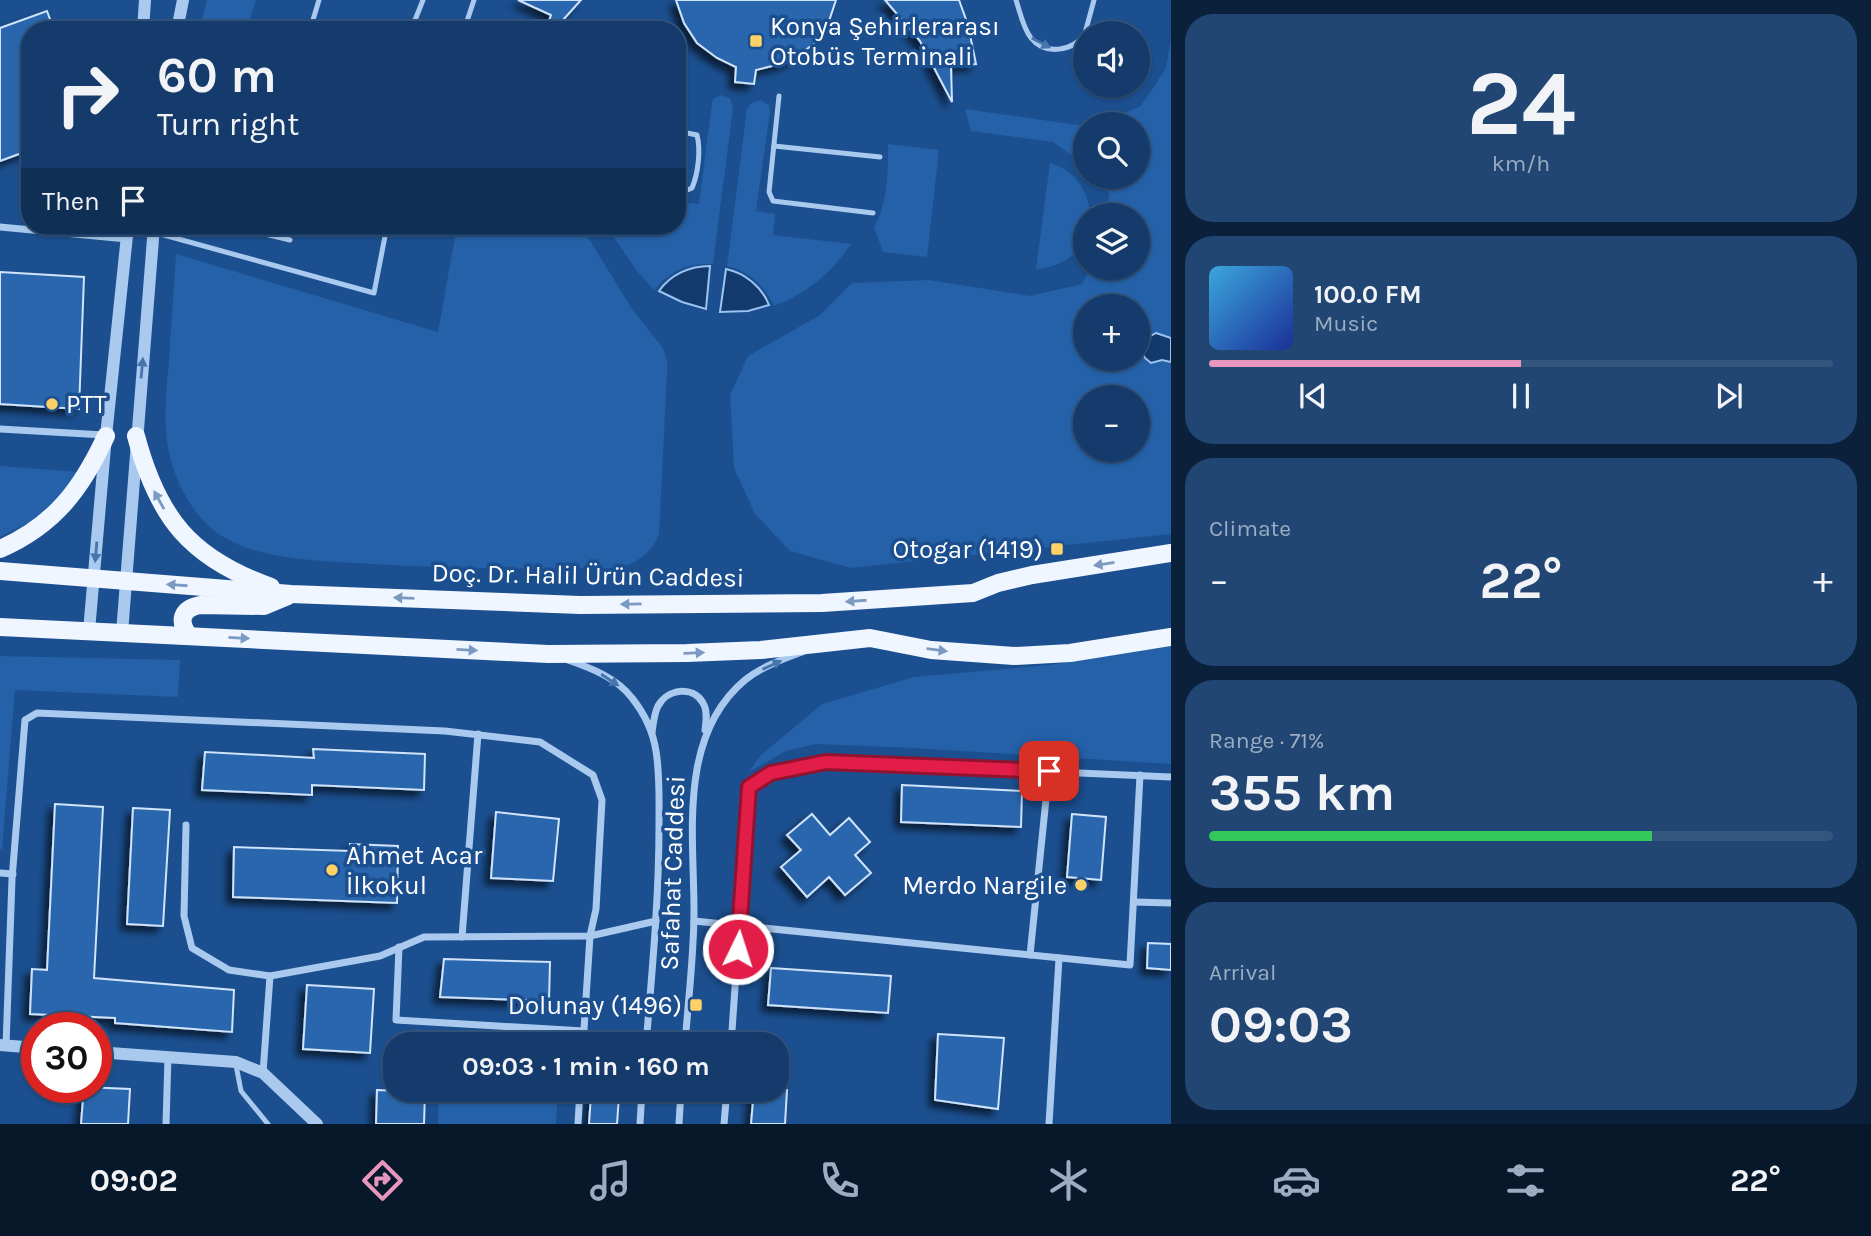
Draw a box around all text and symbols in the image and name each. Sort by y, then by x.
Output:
place label: Konya Şehirlerarası Otobüs Terminali [770,11,1000,72]
map controls [1073,21,1150,462]
button: sound [1073,21,1150,98]
marker: Konya Şehirlerarası Otobüs Terminali [748,33,764,49]
one-way arrow [1031,36,1051,48]
text: 60 m [157,47,277,104]
icon: right [42,49,133,140]
text: 24 [1466,51,1576,157]
text: Turn right [157,106,299,143]
button: search [1073,112,1150,189]
text: km/h [1492,150,1550,177]
icon: arrive [114,182,152,220]
text: Then [42,186,100,217]
button: layers [1073,203,1150,280]
text: 100.0 FM [1314,279,1422,310]
button: + [1073,294,1150,371]
text: Music [1314,310,1378,337]
one-way arrow [137,357,148,379]
icon: previous [1294,377,1332,415]
icon: pause [1502,377,1540,415]
icon: next [1710,377,1748,415]
button: − [1073,385,1150,462]
place label: PTT [66,389,106,420]
marker: PTT [44,396,60,412]
one-way arrow [153,491,165,510]
text: Climate [1209,515,1291,542]
place label: Otogar (1419) [892,534,1043,565]
marker: Otogar (1419) [1049,541,1065,557]
one-way arrow [90,542,101,564]
text: 22° [1479,550,1563,611]
street label: Doç. Dr. Halil Ürün Caddesi [431,557,745,594]
text: − [1209,558,1229,603]
text: + [1813,558,1833,603]
one-way arrow [1092,559,1114,570]
one-way arrow [166,580,188,591]
one-way arrow [393,593,415,604]
one-way arrow [844,596,866,607]
one-way arrow [620,599,642,610]
one-way arrow [229,633,251,644]
one-way arrow [456,644,478,655]
one-way arrow [927,645,949,656]
one-way arrow [683,647,705,658]
one-way arrow [762,659,782,670]
one-way arrow [601,673,619,687]
text: Range · 71% [1209,727,1325,754]
pin [1019,741,1079,801]
icon: arrive [1030,752,1068,790]
text: 355 km [1209,762,1395,823]
street label: Safahat Caddesi [654,775,691,971]
place label: Ahmet Acar İlkokul [346,840,483,901]
marker: Ahmet Acar İlkokul [324,862,340,878]
place label: Merdo Nargile [902,870,1067,901]
marker: Merdo Nargile [1073,877,1089,893]
position arrow [701,912,775,986]
text: Arrival [1209,959,1276,986]
place label: Dolunay (1496) [508,990,682,1021]
text: 09:03 [1209,994,1353,1055]
marker: Dolunay (1496) [688,997,704,1013]
speed limit sign: 30 [21,1012,112,1103]
text: 09:03 · 1 min · 160 m [462,1051,710,1082]
icon: directions [358,1156,407,1205]
icon: music [586,1156,635,1205]
icon: phone [815,1156,864,1205]
icon: climate [1044,1156,1093,1205]
icon: car [1272,1156,1321,1205]
icon: filters [1501,1156,1550,1205]
text: 09:02 [90,1162,178,1199]
text: 22° [1730,1162,1781,1199]

